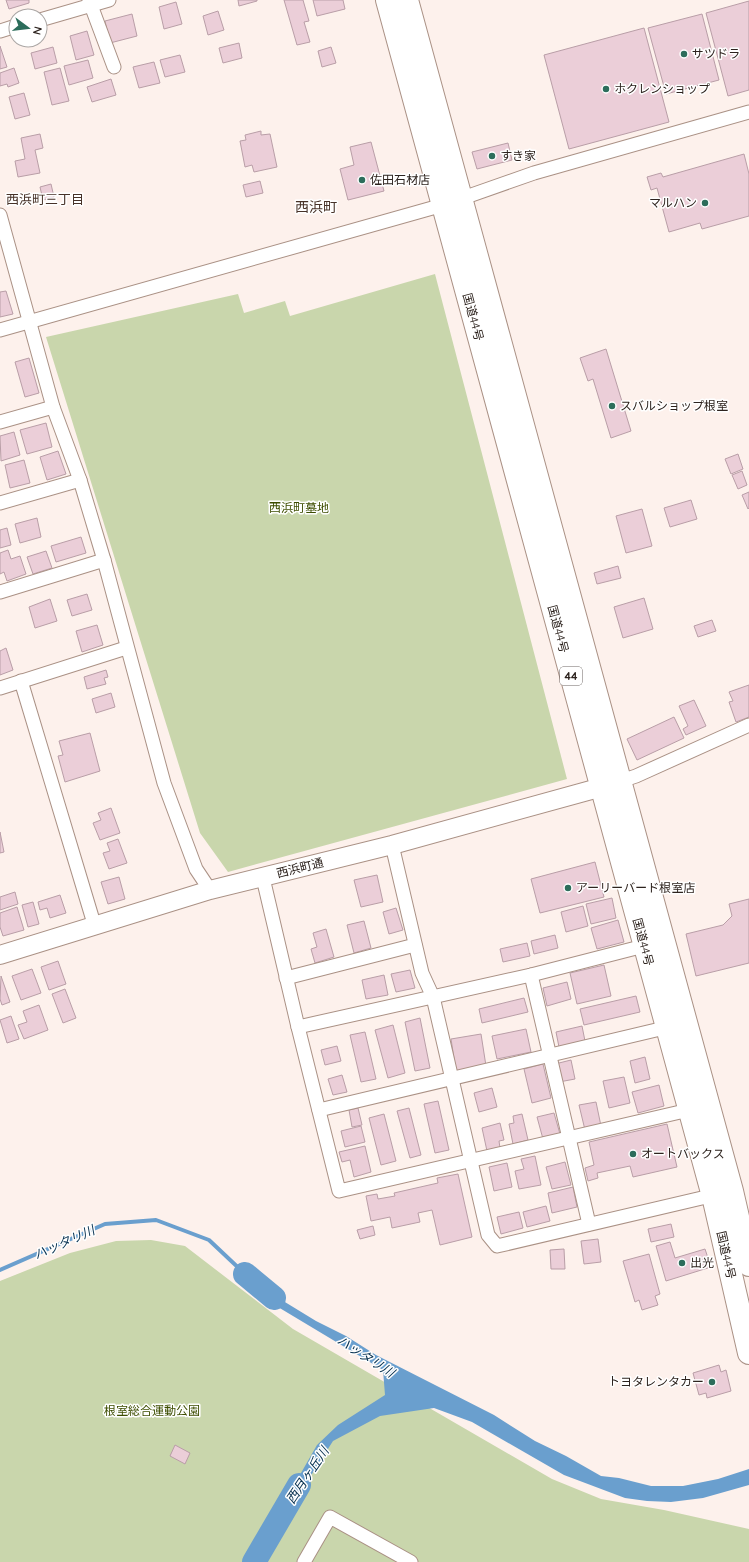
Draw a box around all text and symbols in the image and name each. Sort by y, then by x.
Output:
north arrow [8,8,48,48]
text: N [30,25,45,36]
place label: サツドラ [692,46,740,61]
marker: サツドラ [679,49,689,59]
place label: ホクレンショップ [614,81,710,96]
marker: ホクレンショップ [601,84,611,94]
place label: すき家 [500,148,536,163]
marker: すき家 [487,151,497,161]
place label: 佐田石材店 [370,172,430,187]
marker: 佐田石材店 [357,175,367,185]
district label: 西浜町三丁目 [6,191,84,207]
place label: マルハン [649,195,697,210]
district label: 西浜町 [295,198,337,216]
marker: マルハン [700,198,710,208]
street label: 国道44号 [460,291,487,342]
place label: スバルショップ根室 [620,398,728,413]
marker: スバルショップ根室 [607,401,617,411]
park label: 西浜町墓地 [269,500,329,515]
street label: 国道44号 [545,603,572,654]
road number: 44 [560,667,582,685]
street label: 西浜町通 [275,854,325,881]
place label: アーリーバード根室店 [576,880,695,895]
marker: アーリーバード根室店 [563,883,573,893]
street label: 国道44号 [630,916,657,967]
place label: オートバックス [641,1146,725,1161]
marker: オートバックス [628,1149,638,1159]
water label: ハッタリ川 [31,1221,99,1263]
street label: 国道44号 [714,1229,739,1280]
place label: 出光 [690,1255,714,1270]
marker: 出光 [677,1258,687,1268]
water label: ハッタリ川 [334,1332,399,1381]
place label: トヨタレンタカー [608,1374,704,1389]
marker: トヨタレンタカー [707,1377,717,1387]
park label: 根室総合運動公園 [104,1403,200,1418]
water label: 西月ヶ丘川 [282,1442,333,1506]

